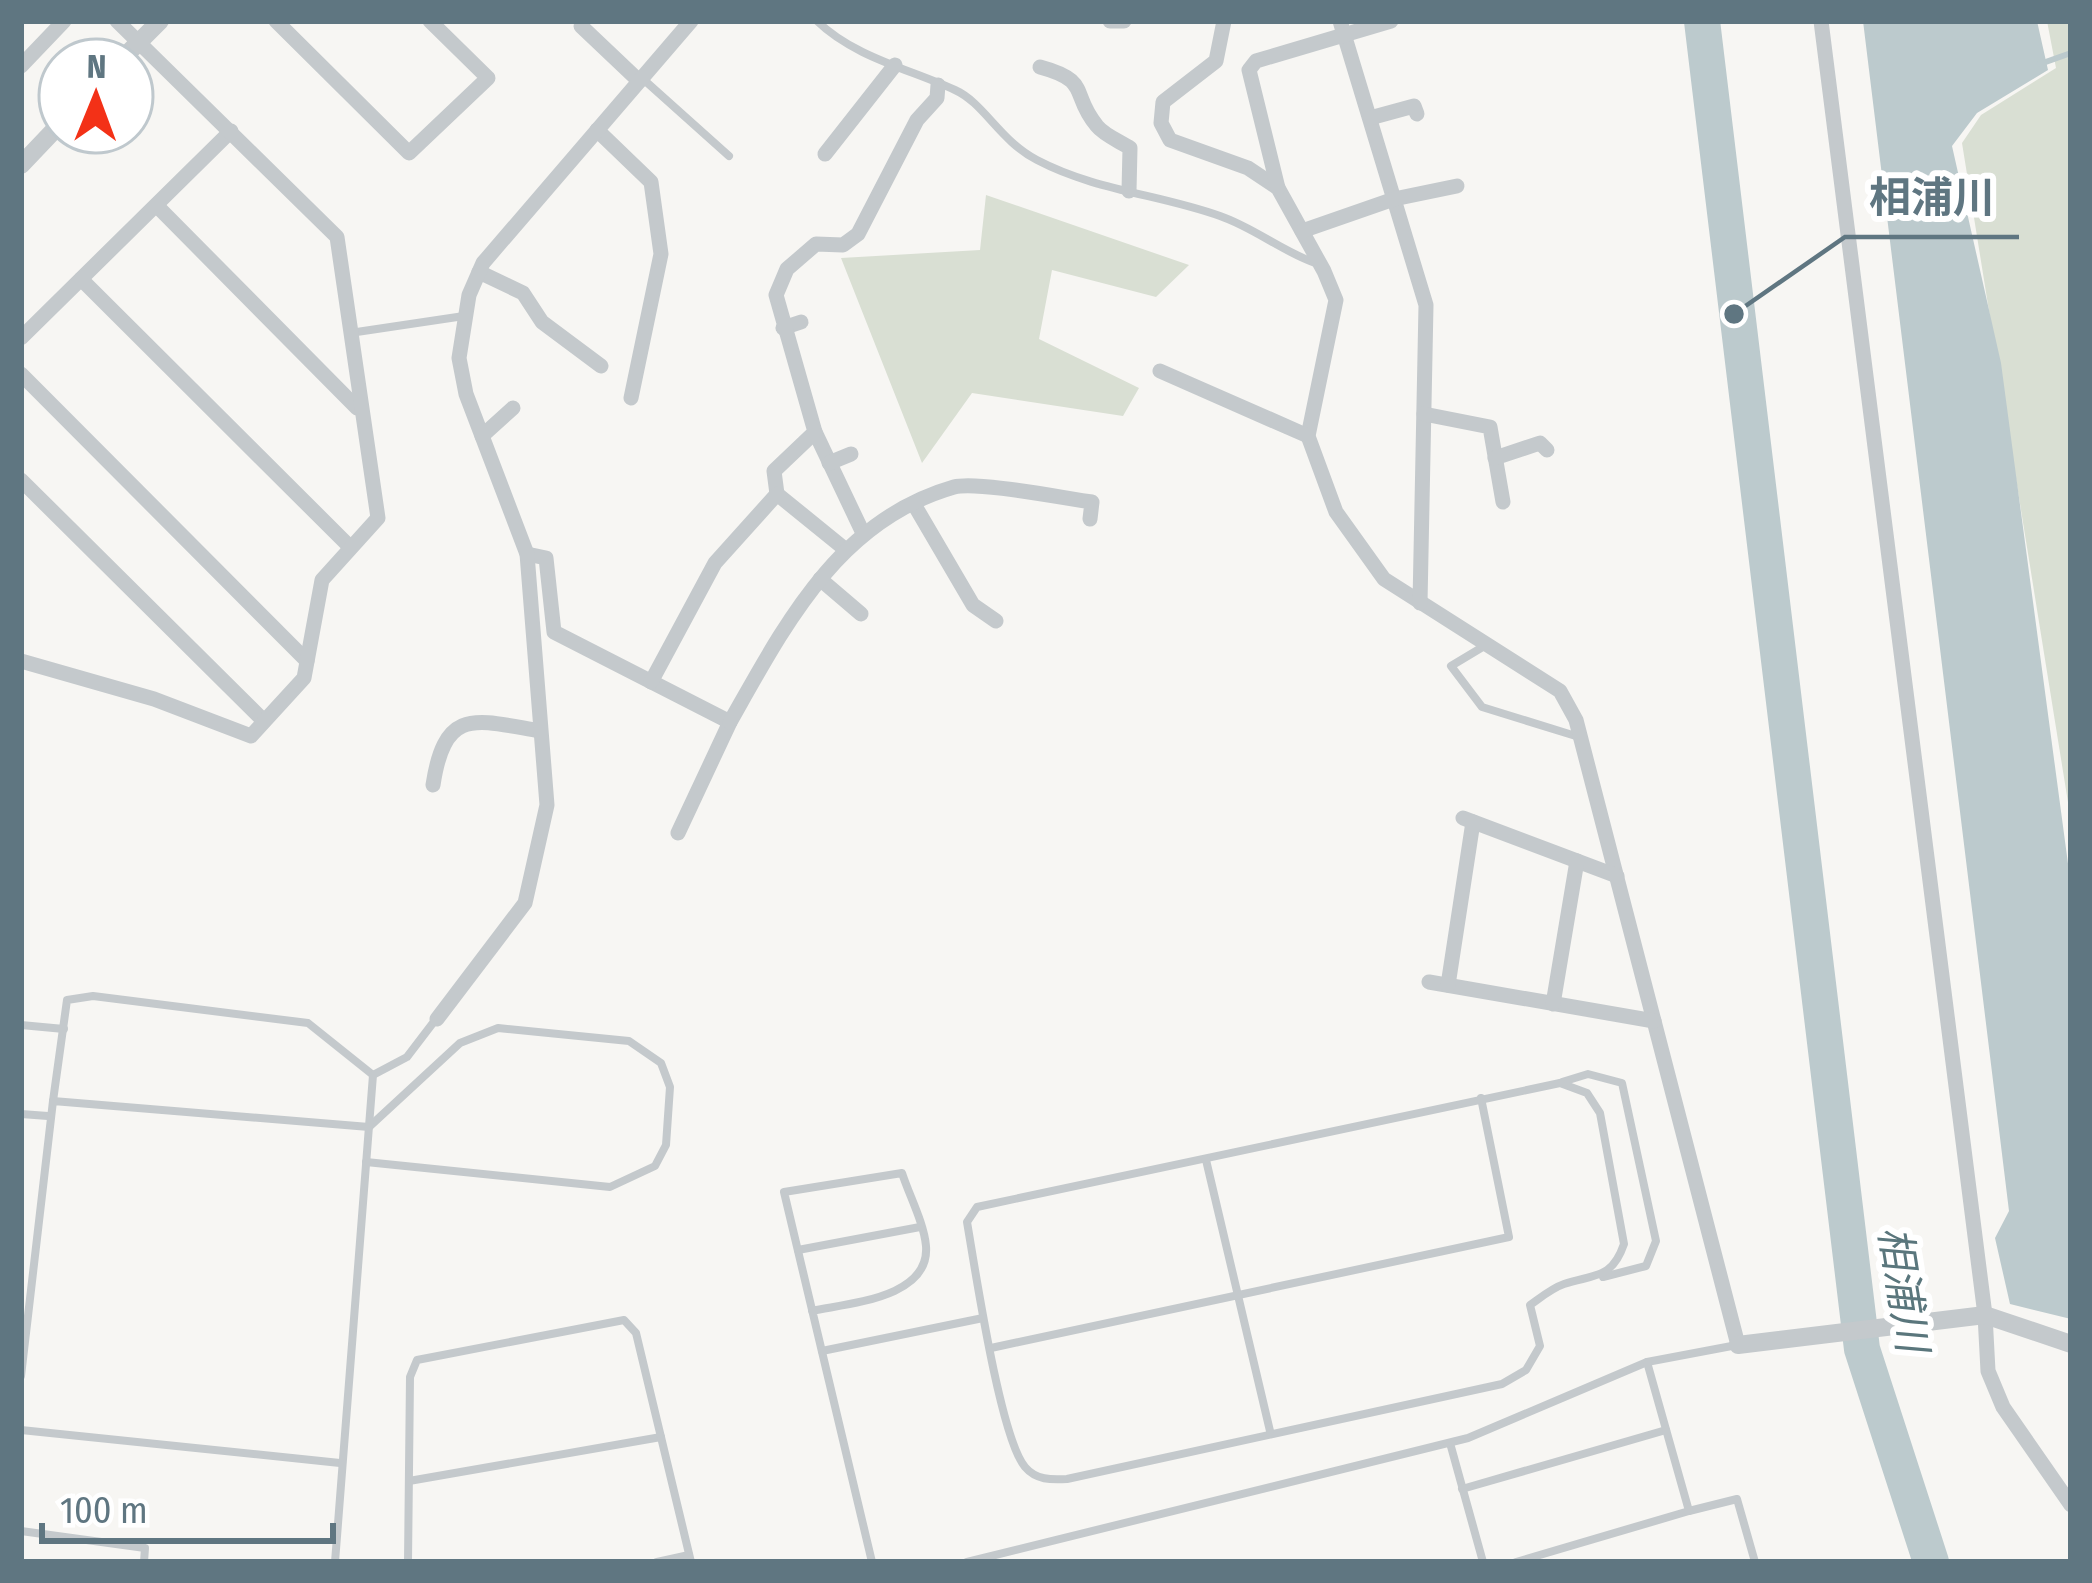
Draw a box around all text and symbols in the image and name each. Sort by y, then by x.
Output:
north arrow [36,36,156,156]
text: N [86,47,107,87]
callout: 相浦川 [1845,159,2019,237]
text: 相浦川 [1869,173,1995,223]
water label: 相浦川 [1868,1223,1938,1359]
scale bar [42,1469,333,1543]
text: 100 m [60,1489,148,1533]

